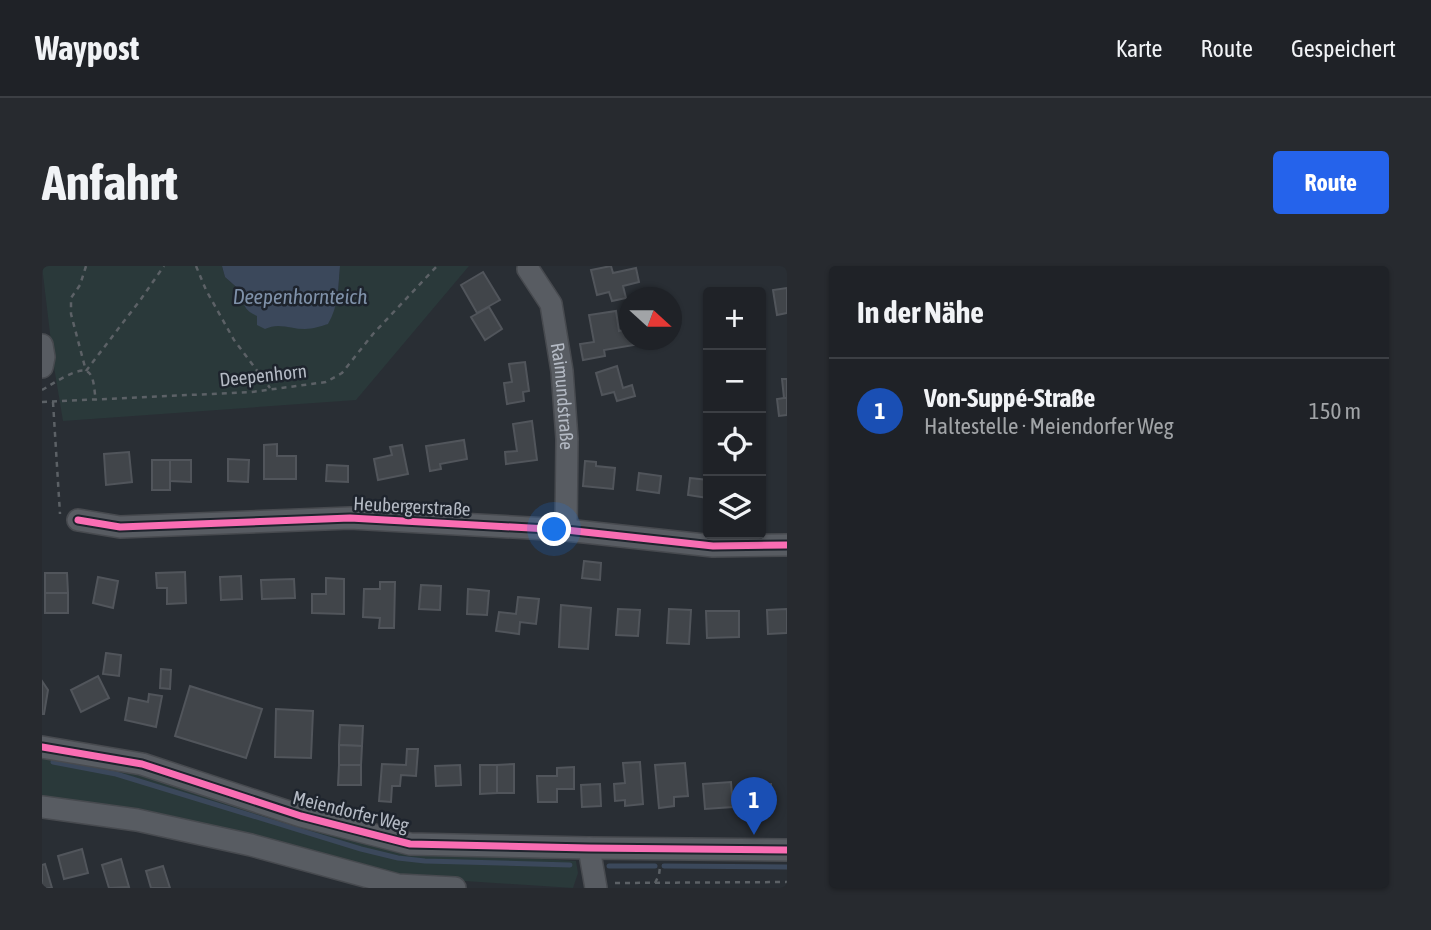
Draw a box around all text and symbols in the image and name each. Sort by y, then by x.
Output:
text: Waypost [35,29,139,67]
text: Karte [1116,35,1162,62]
text: Route [1200,35,1253,62]
text: Gespeichert [1291,35,1396,62]
button: Route [1273,151,1389,214]
text: Anfahrt [42,154,178,210]
water label: Deepenhornteich [233,284,367,308]
north arrow [619,287,682,350]
map controls [703,287,766,539]
button: + [703,287,766,350]
text: In der Nähe [857,295,984,329]
street label: Raimundstraße [547,341,578,450]
button: − [703,350,766,413]
street label: Deepenhorn [218,359,308,391]
text: Von-Suppé-Straße [924,383,1095,413]
text: 1 [875,398,885,424]
text: 150 m [1309,398,1361,424]
button: locate [703,413,766,476]
text: Haltestelle · Meiendorfer Weg [924,413,1174,439]
button: layers [703,476,766,539]
street label: Heubergerstraße [353,492,471,520]
your location [537,512,571,546]
pin: 1 [731,777,777,835]
street label: Meiendorfer Weg [291,786,412,836]

